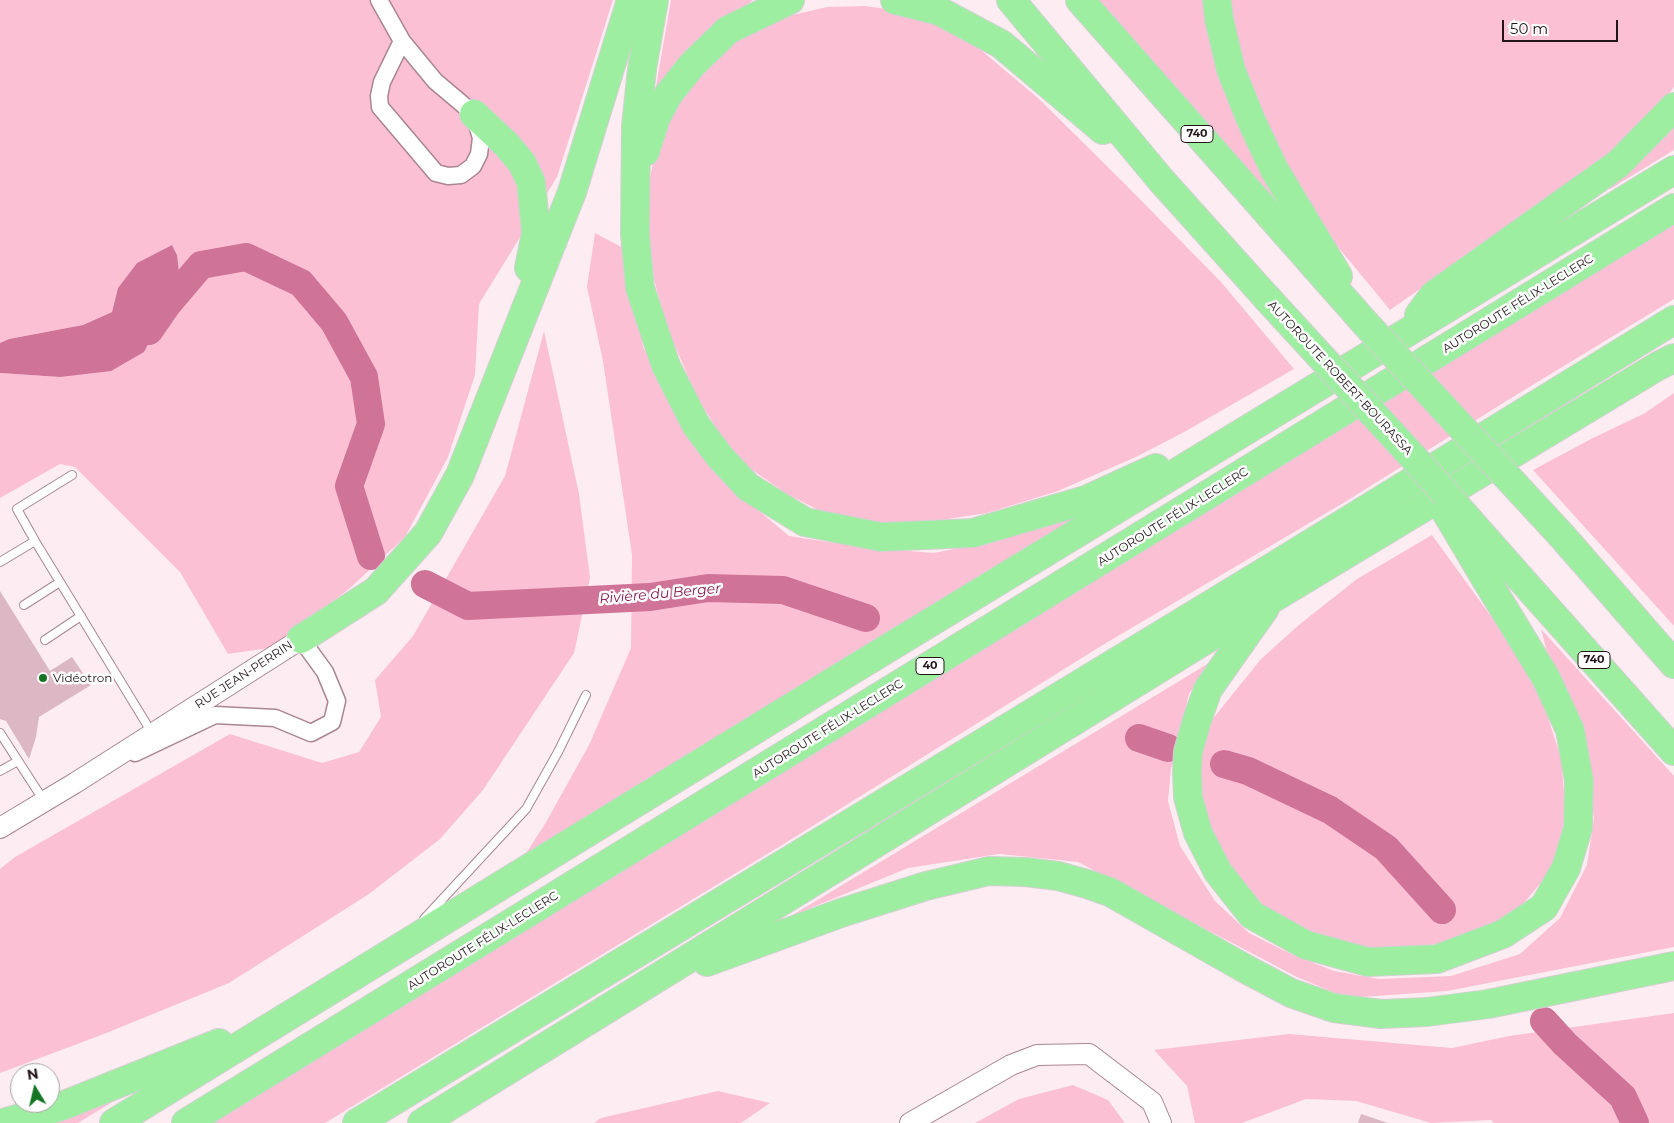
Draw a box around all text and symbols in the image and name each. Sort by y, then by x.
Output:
scale bar [1504,10,1620,42]
text: 50 m [1510,19,1548,38]
road number: 740 [1181,126,1213,142]
street label: AUTOROUTE FÉLIX-LECLERC [1440,252,1596,356]
street label: AUTOROUTE ROBERT-BOURASSA [1265,298,1415,458]
street label: AUTOROUTE FÉLIX-LECLERC [1095,465,1251,569]
water label: Rivière du Berger [599,580,721,608]
street label: RUE JEAN-PERRIN [192,638,296,712]
road number: 740 [1578,652,1610,668]
road number: 40 [916,658,944,674]
place label: Vidéotron [53,671,112,685]
marker: Vidéotron [37,672,49,684]
street label: AUTOROUTE FÉLIX-LECLERC [750,677,906,781]
street label: AUTOROUTE FÉLIX-LECLERC [405,889,561,993]
north arrow [10,1063,60,1113]
text: N [26,1064,40,1084]

